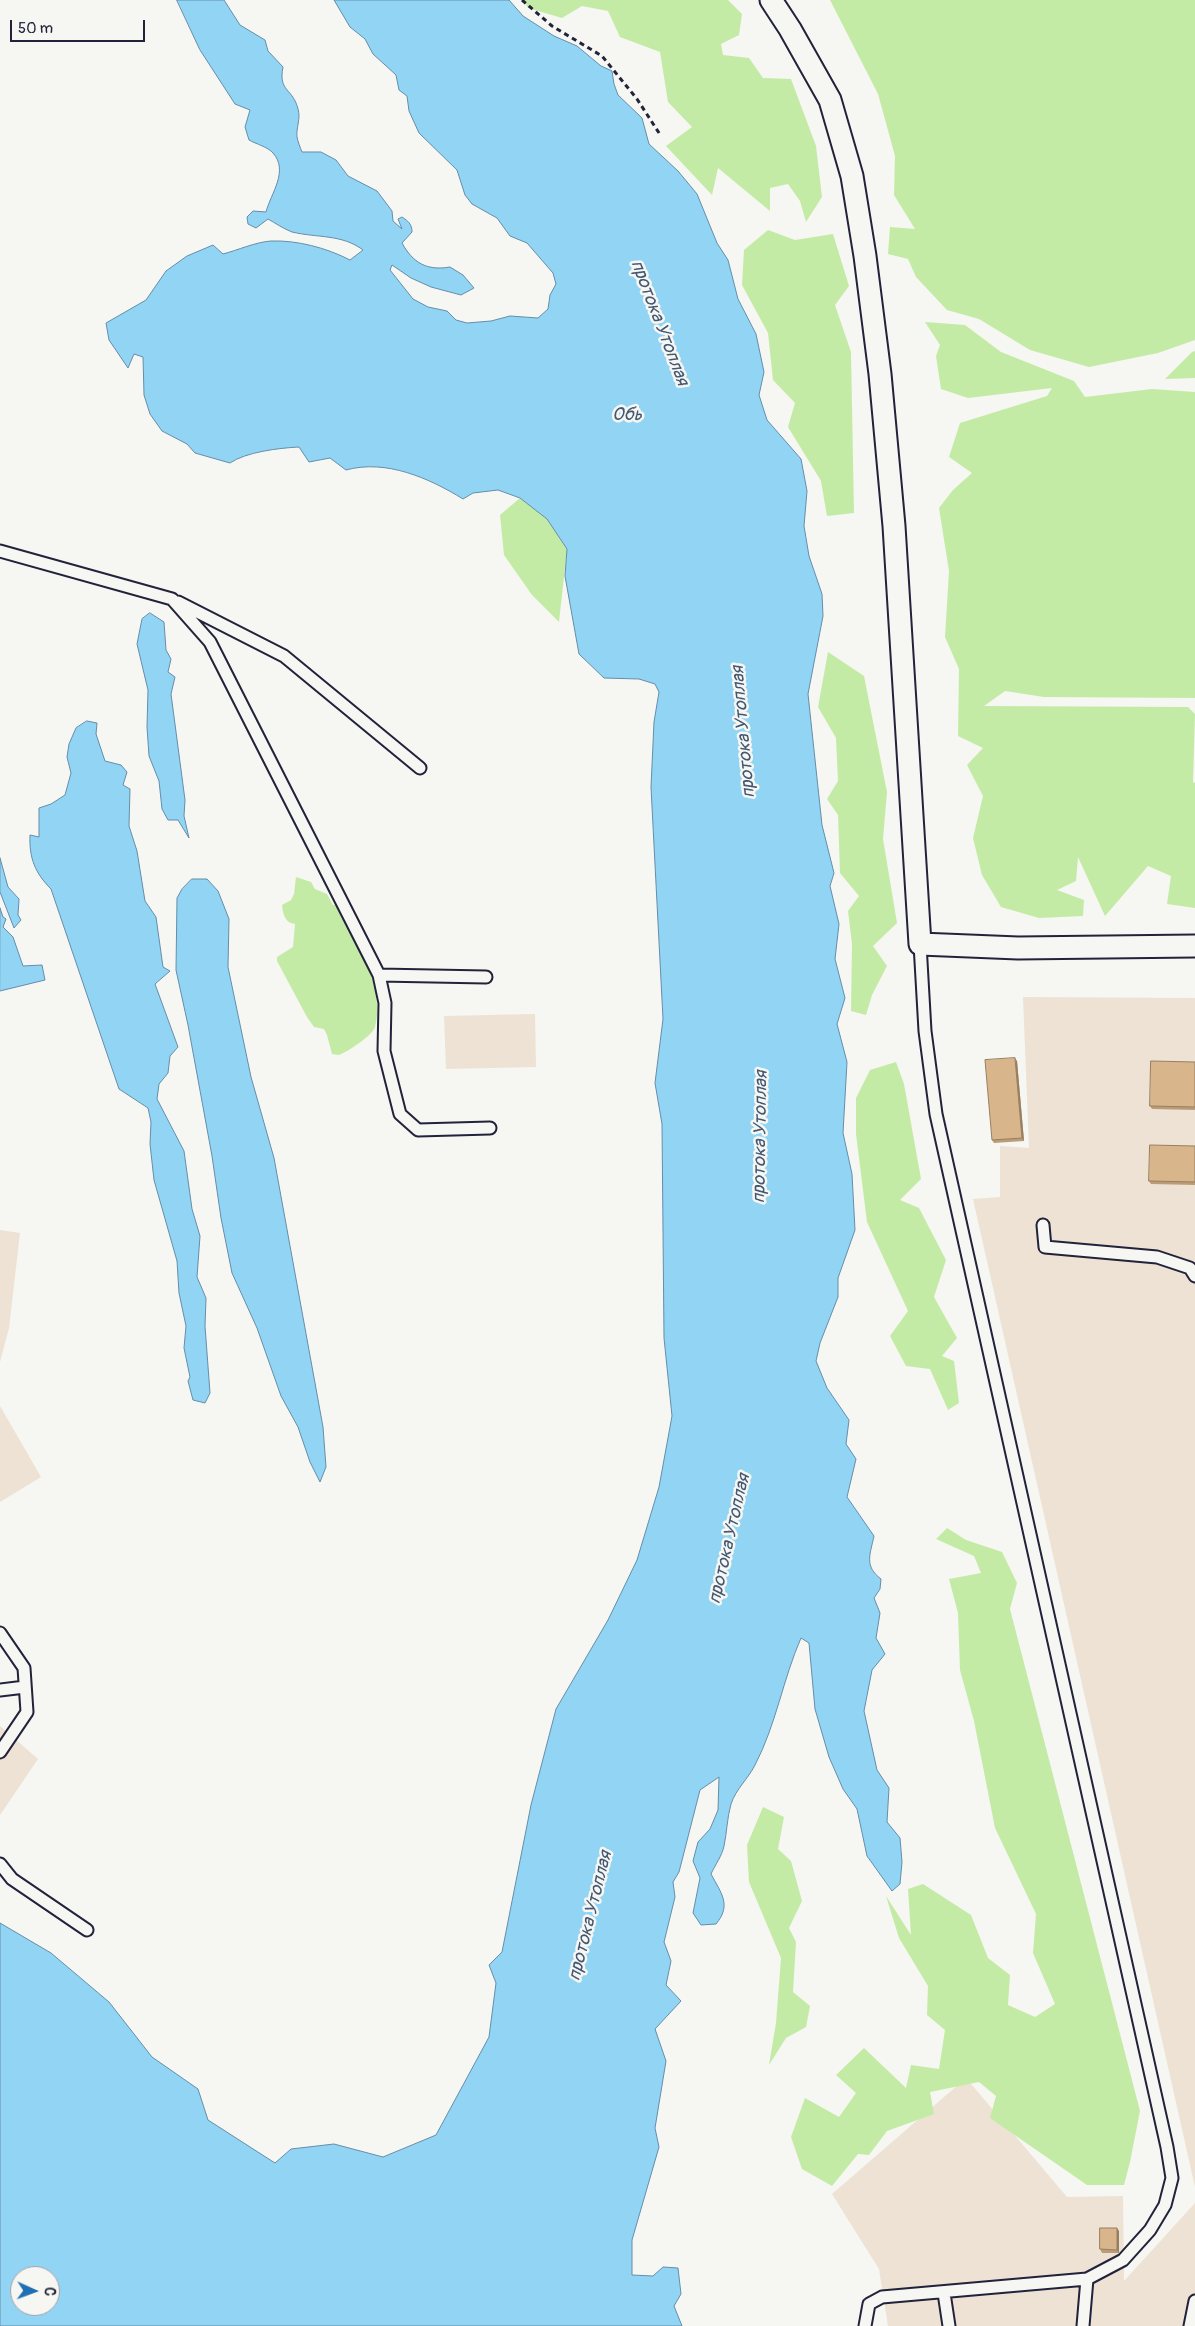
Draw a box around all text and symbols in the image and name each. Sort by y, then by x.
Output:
scale bar [12,10,148,42]
text: 50 m [18,19,53,38]
water label: протока Утоплая [625,257,693,389]
water label: Обь [612,404,642,426]
water label: протока Утоплая [727,665,761,799]
water label: протока Утоплая [749,1071,773,1203]
water label: протока Утоплая [705,1472,755,1606]
water label: протока Утоплая [564,1849,618,1983]
north arrow [10,2266,60,2316]
text: С [41,2287,58,2296]

